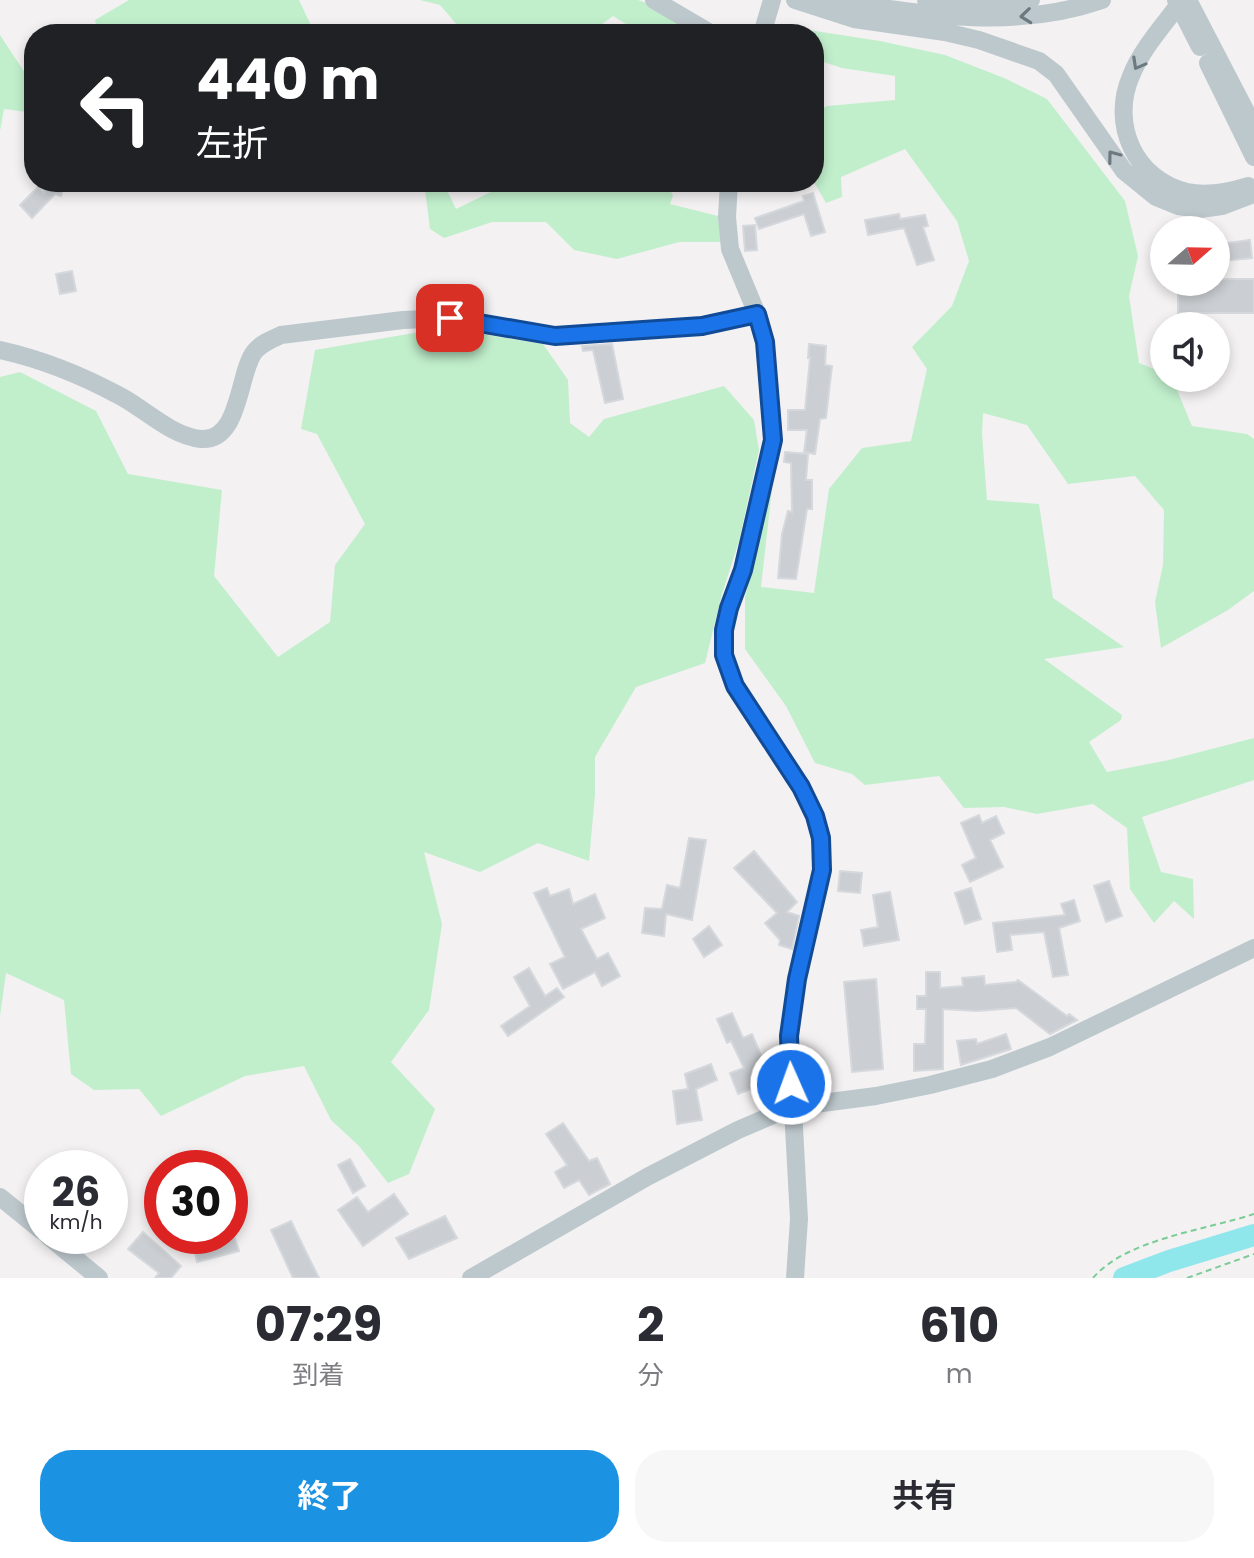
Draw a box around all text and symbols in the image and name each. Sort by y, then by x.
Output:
one-way arrow [1019,8,1032,25]
text: 440 m [196,40,380,119]
one-way arrow [1132,55,1147,70]
icon: left [64,56,168,160]
text: 左折 [196,118,268,169]
one-way arrow [1108,150,1123,165]
north arrow [1150,216,1230,296]
map controls [1150,216,1230,392]
pin [416,284,484,352]
icon: arrive [428,296,472,340]
button: sound [1150,312,1230,392]
position arrow [749,1042,833,1126]
speed limit sign: 30 [144,1150,248,1254]
text: 26 [52,1164,100,1220]
text: km/h [49,1208,103,1236]
text: 07:29 [255,1291,382,1358]
text: 2 [637,1291,665,1358]
text: 610 [919,1292,999,1359]
text: m [946,1356,973,1392]
text: 到着 [293,1357,345,1393]
text: 分 [638,1357,664,1393]
button: 終了 [40,1450,619,1542]
button: 共有 [635,1450,1214,1542]

